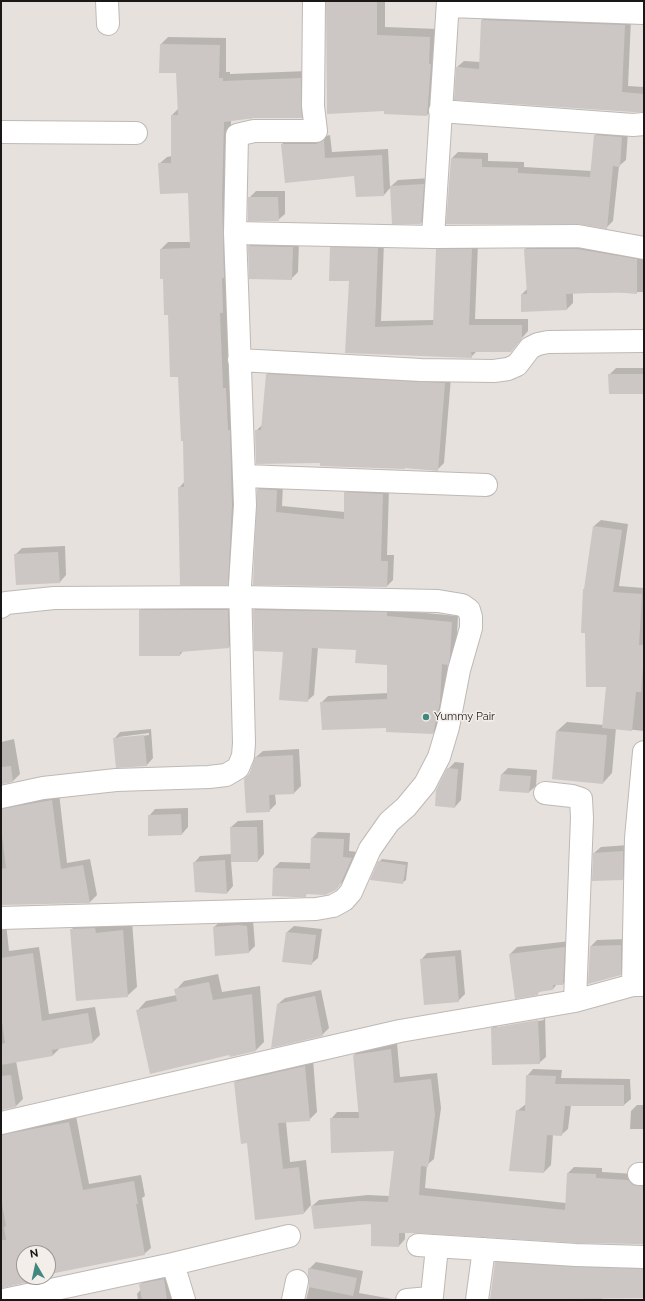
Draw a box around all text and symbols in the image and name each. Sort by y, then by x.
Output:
place label: Yummy Pair [434,710,495,724]
marker: Yummy Pair [421,712,431,722]
north arrow [16,1245,56,1285]
text: N [29,1247,39,1261]

